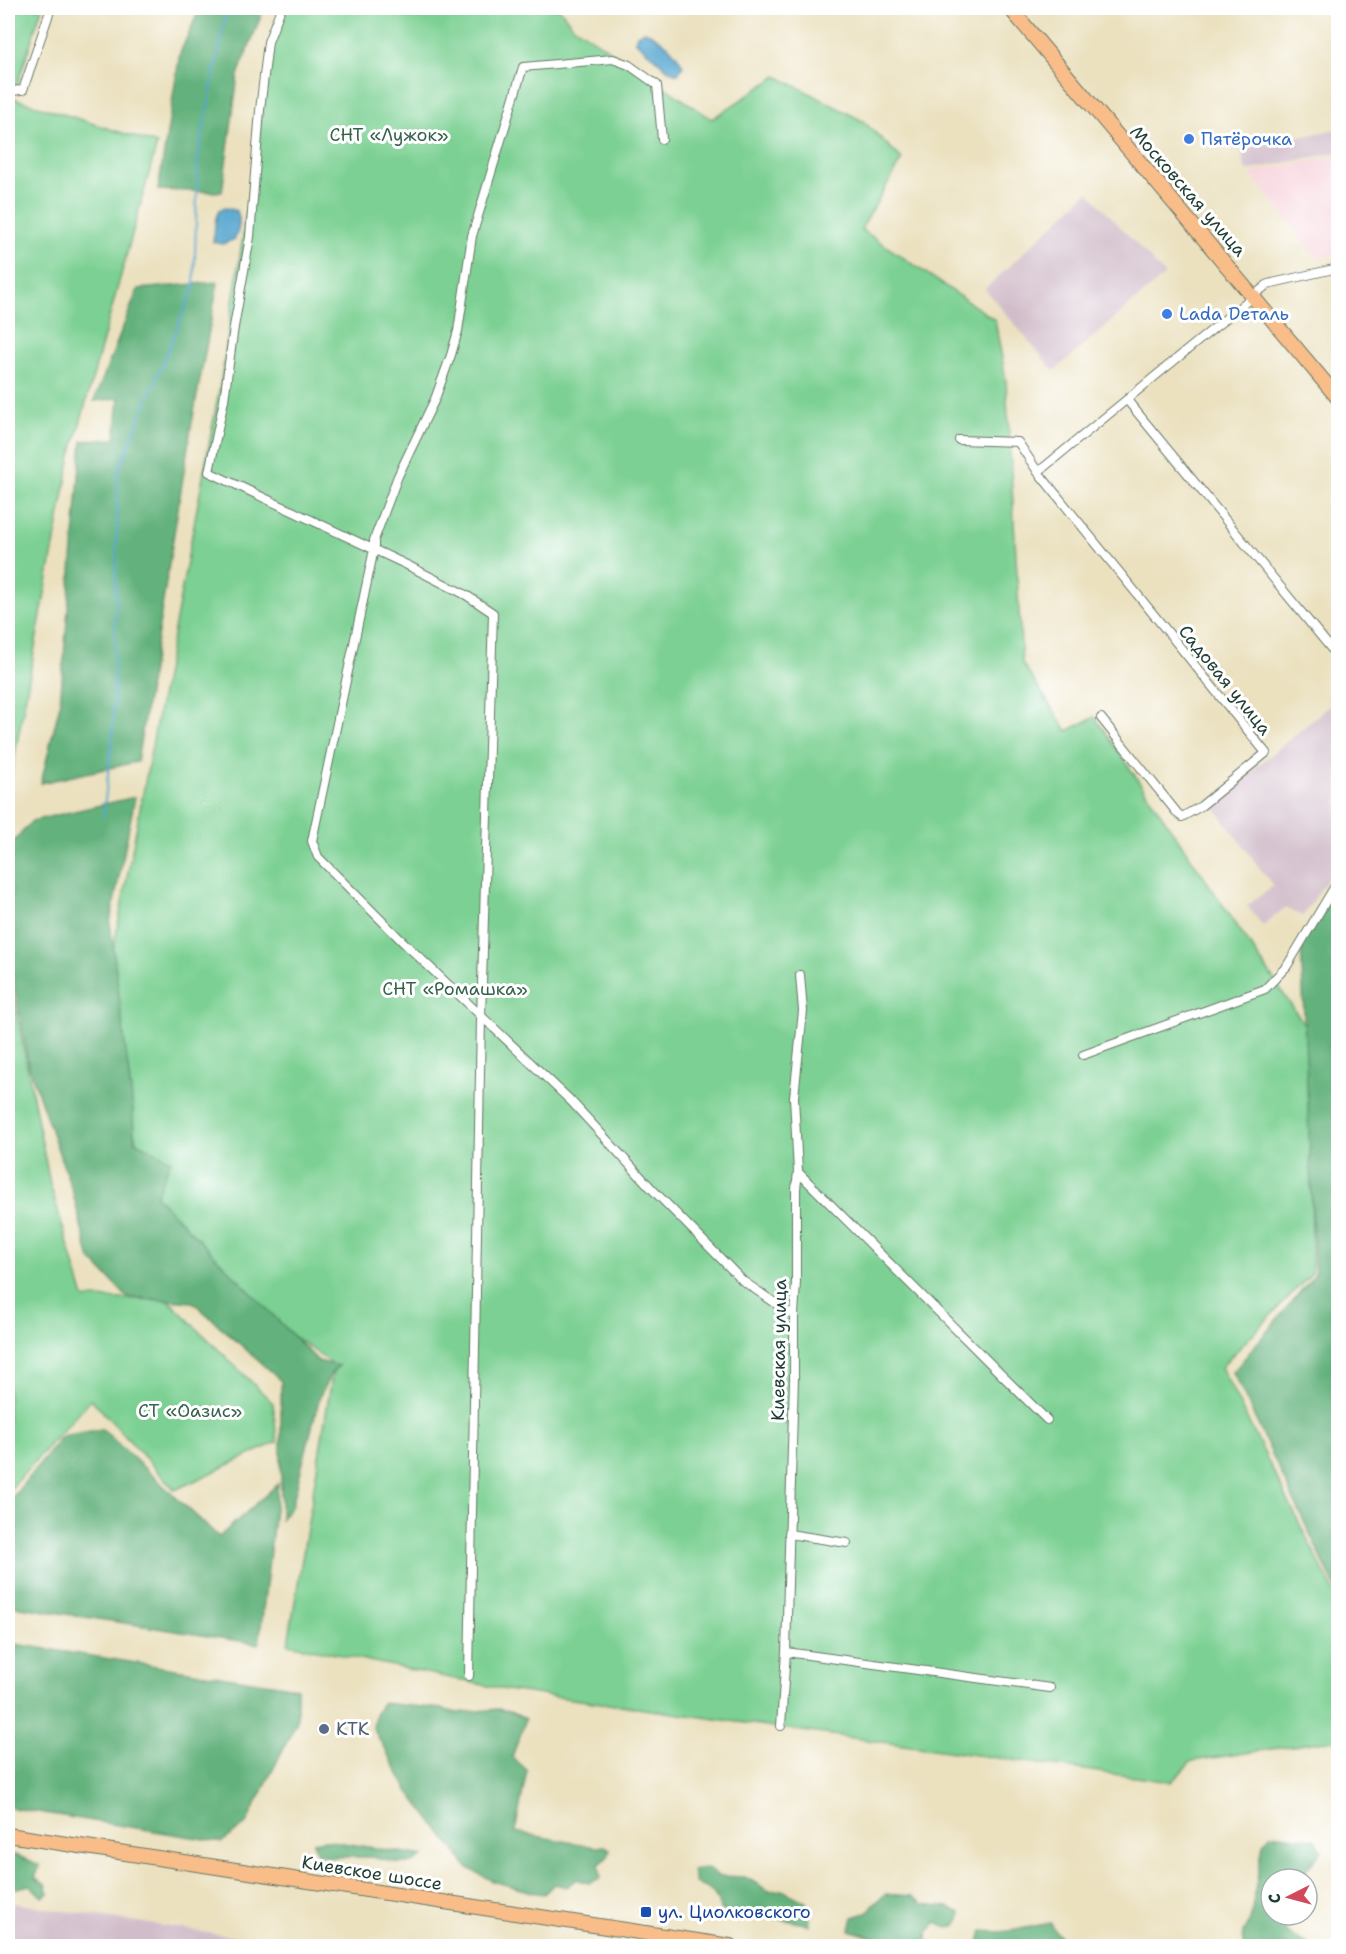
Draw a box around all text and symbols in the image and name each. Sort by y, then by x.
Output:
street label: Московская улица [1124,120,1252,262]
park label: СНТ «Лужок» [330,123,449,147]
place label: Пятёрочка [1201,127,1292,151]
marker: Пятёрочка [1182,132,1196,146]
place label: Lada Dеталь [1179,302,1289,326]
marker: Lada Dеталь [1160,307,1174,321]
street label: Садовая улица [1173,620,1277,740]
park label: СНТ «Ромашка» [382,977,528,1001]
street label: Киевская улица [766,1279,792,1421]
park label: СТ «Оазис» [138,1399,242,1423]
place label: КТК [336,1717,370,1741]
marker: КТК [317,1722,331,1736]
street label: Киевское шоссе [300,1850,444,1896]
north arrow [1259,1867,1319,1927]
text: С [1264,1892,1286,1905]
place label: ул. Циолковского [658,1900,811,1924]
marker: ул. Циолковского [639,1905,653,1919]

